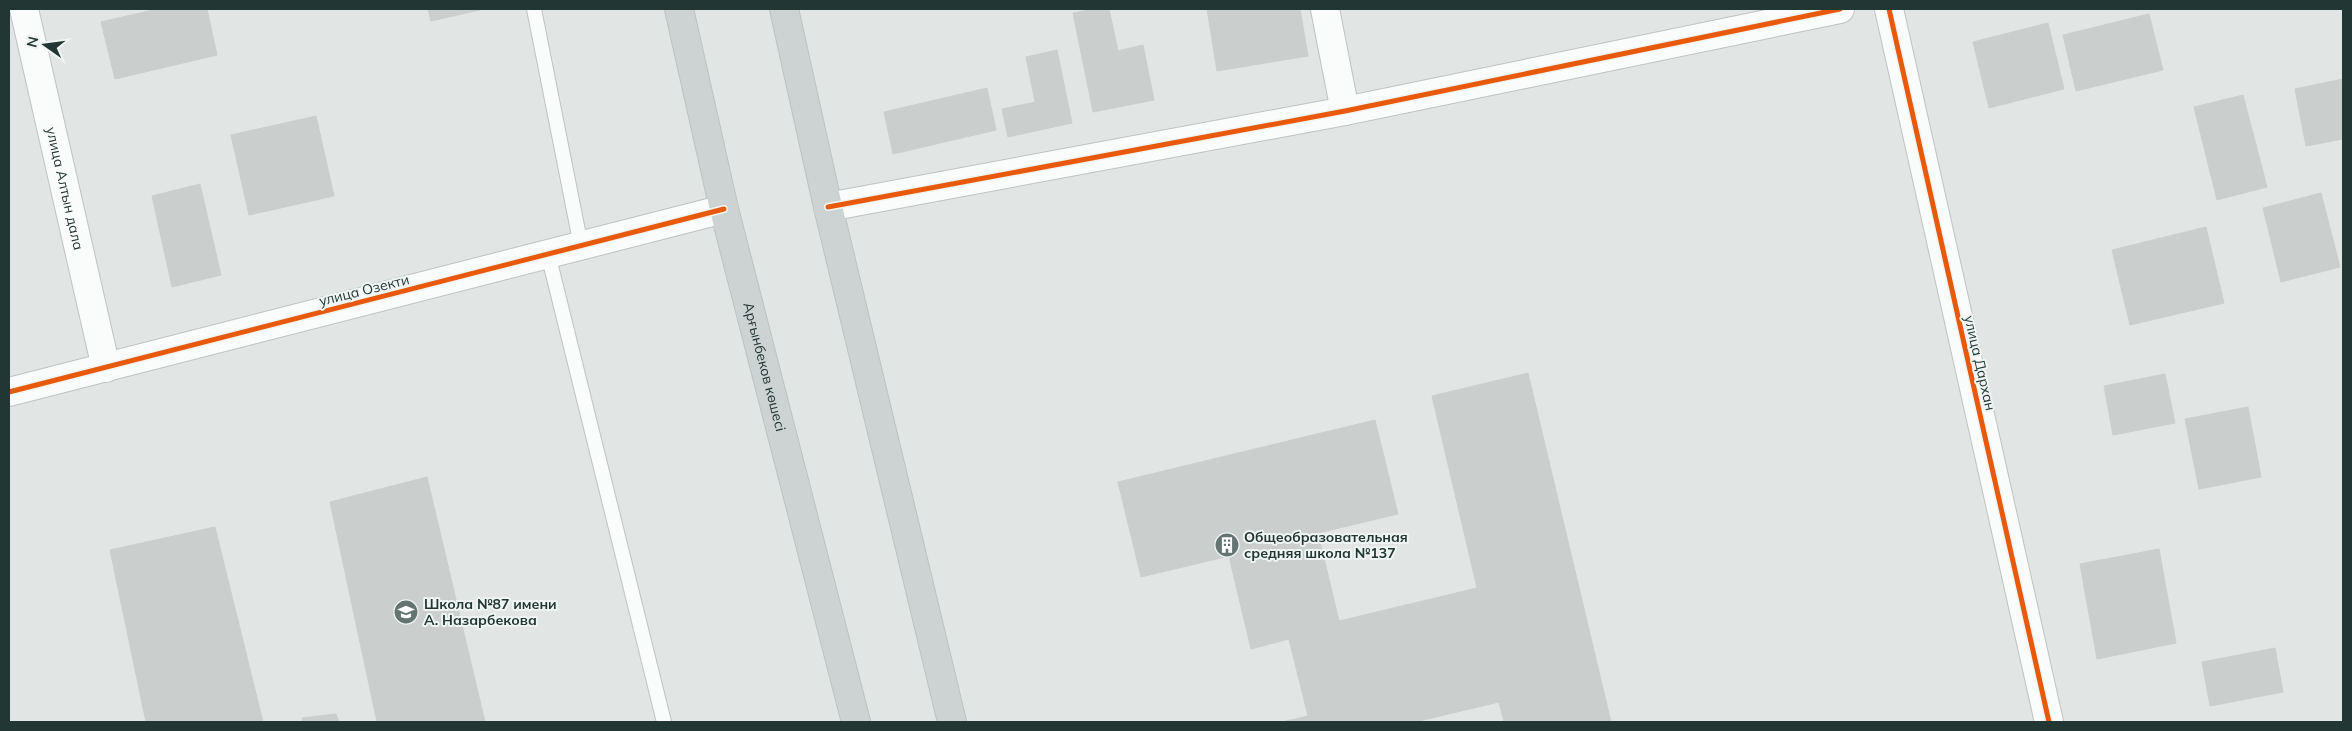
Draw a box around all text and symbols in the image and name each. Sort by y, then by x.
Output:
north arrow [20,20,70,70]
text: N [22,35,42,49]
street label: улица Алтын дала [42,125,88,252]
street label: улица Озекти [317,270,411,310]
street label: Арғынбеков көшесі [739,300,790,433]
street label: улица Дархан [1960,314,2000,412]
place label: Общеобразовательная средняя школа №137 [1244,528,1408,562]
building icon: Общеобразовательная средняя школа №137 [1214,532,1240,558]
place label: Школа №87 имени А. Назарбекова [424,595,557,629]
school or university icon: Школа №87 имени А. Назарбекова [393,599,419,625]

